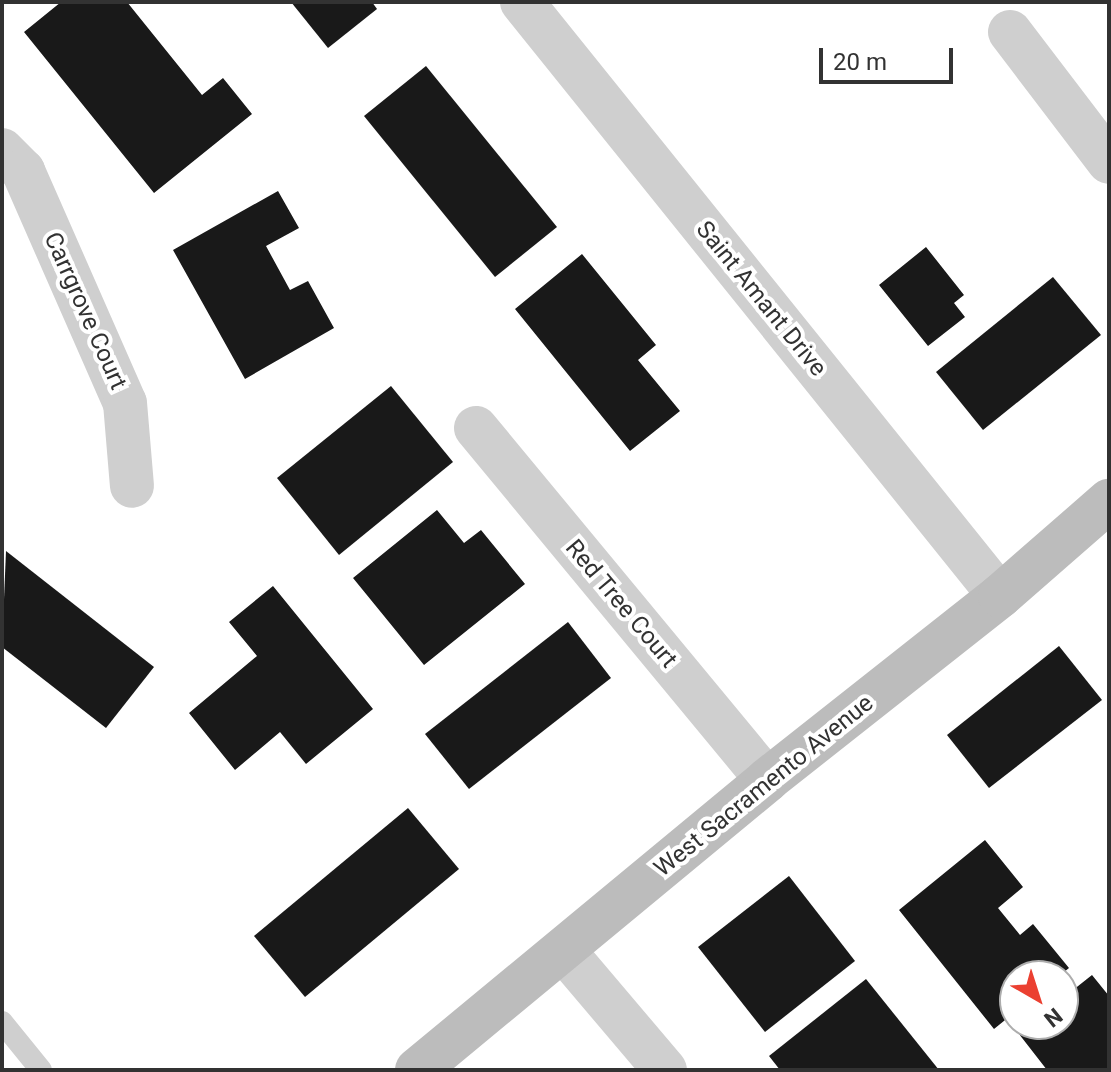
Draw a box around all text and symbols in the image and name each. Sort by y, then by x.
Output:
scale bar [823,32,957,82]
text: 20 m [833,48,887,76]
street label: Saint Amant Drive [690,216,832,382]
street label: Carrgrove Court [38,228,132,394]
street label: Red Tree Court [559,534,683,674]
street label: West Sacramento Avenue [649,689,879,883]
north arrow [999,960,1079,1040]
text: N [1039,1003,1067,1032]

